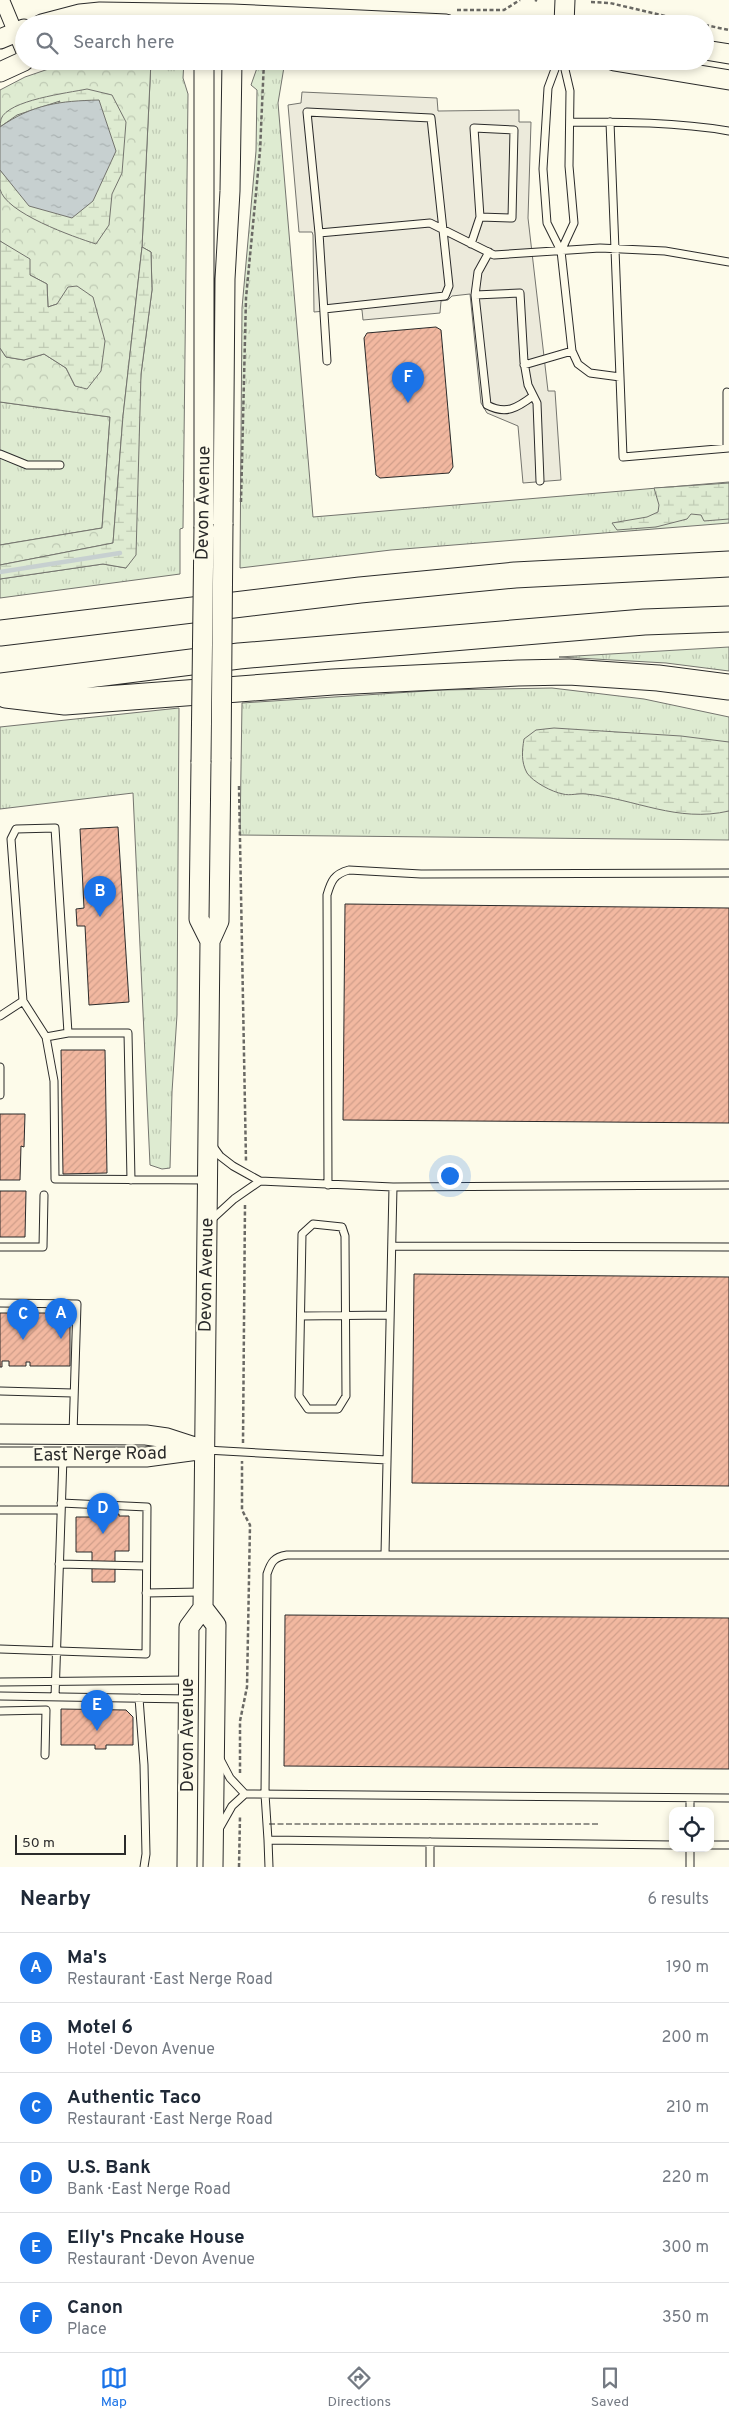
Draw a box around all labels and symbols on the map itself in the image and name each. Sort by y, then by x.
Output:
pin: F [392,362,424,403]
street label: Devon Avenue [192,446,216,560]
pin: B [84,876,116,917]
your location [437,1163,463,1189]
street label: Devon Avenue [195,1218,219,1332]
pin: A [45,1298,77,1339]
pin: C [7,1299,39,1340]
street label: East Nerge Road [33,1442,167,1468]
pin: D [87,1493,119,1534]
street label: Devon Avenue [177,1678,200,1792]
pin: E [81,1690,113,1731]
scale bar [15,1832,126,1855]

